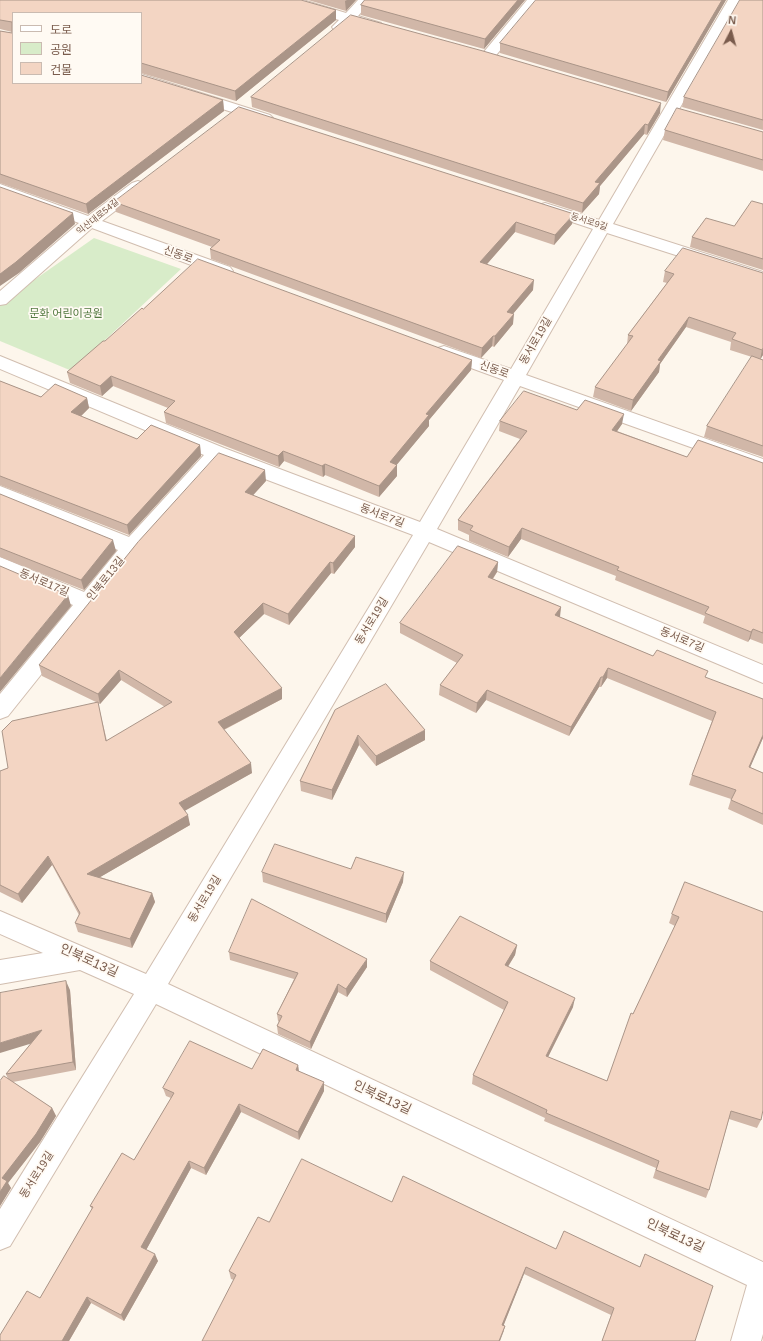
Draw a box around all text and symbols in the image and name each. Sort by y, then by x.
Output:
legend [12,12,142,84]
north arrow [711,12,751,52]
text: N [728,14,737,26]
text: 도로 [50,23,72,37]
text: 공원 [50,43,72,57]
text: 건물 [50,63,72,77]
street label: 익산대로54길 [75,197,121,237]
street label: 동서로9길 [569,211,609,233]
street label: 신동로 [161,244,195,266]
park label: 문화 어린이공원 [29,307,103,321]
street label: 동서로19길 [517,315,555,367]
street label: 신동로 [477,359,511,381]
street label: 동서로7길 [358,501,406,531]
street label: 인북로13길 [84,554,128,604]
street label: 동서로17길 [17,567,71,599]
street label: 동서로19길 [353,595,391,647]
street label: 동서로7길 [658,625,706,655]
street label: 동서로19길 [186,873,224,925]
street label: 인북로13길 [57,941,121,981]
street label: 인북로13길 [350,1078,414,1118]
street label: 동서로19길 [17,1149,57,1201]
street label: 인북로13길 [643,1216,707,1256]

